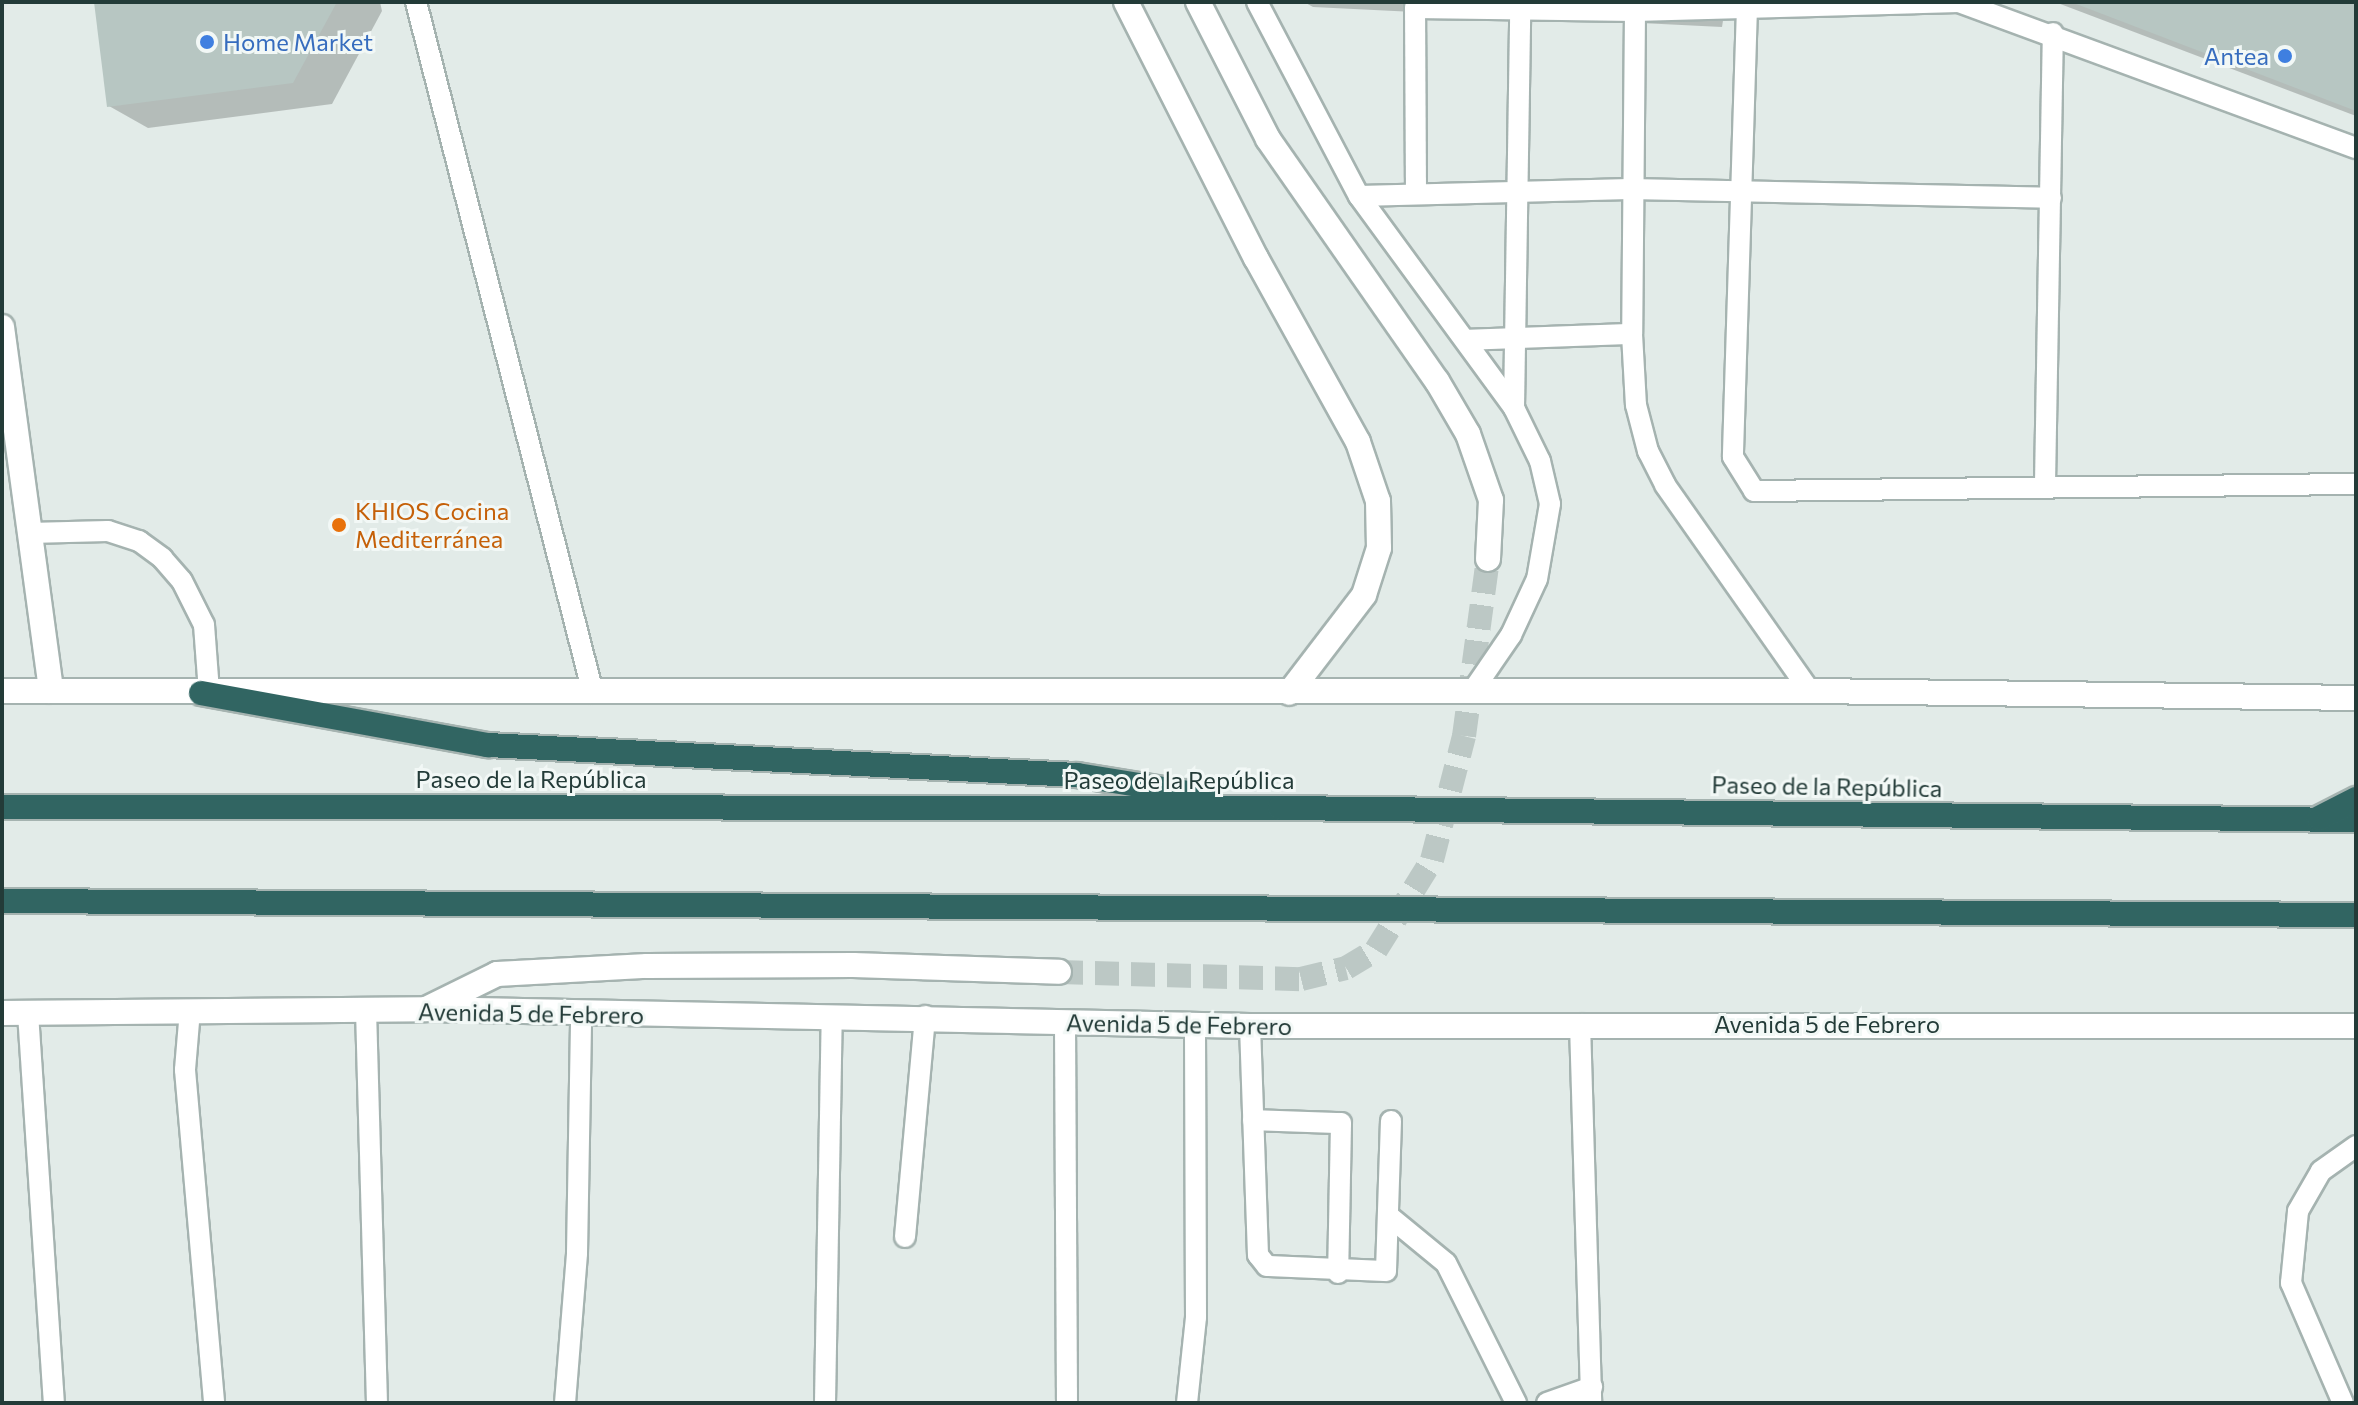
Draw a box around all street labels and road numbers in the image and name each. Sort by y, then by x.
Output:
street label: Paseo de la República [416,765,646,793]
street label: Paseo de la República [1064,766,1294,794]
street label: Paseo de la República [1711,770,1943,802]
street label: Avenida 5 de Febrero [418,997,644,1029]
street label: Avenida 5 de Febrero [1066,1008,1292,1040]
street label: Avenida 5 de Febrero [1714,1010,1940,1038]

